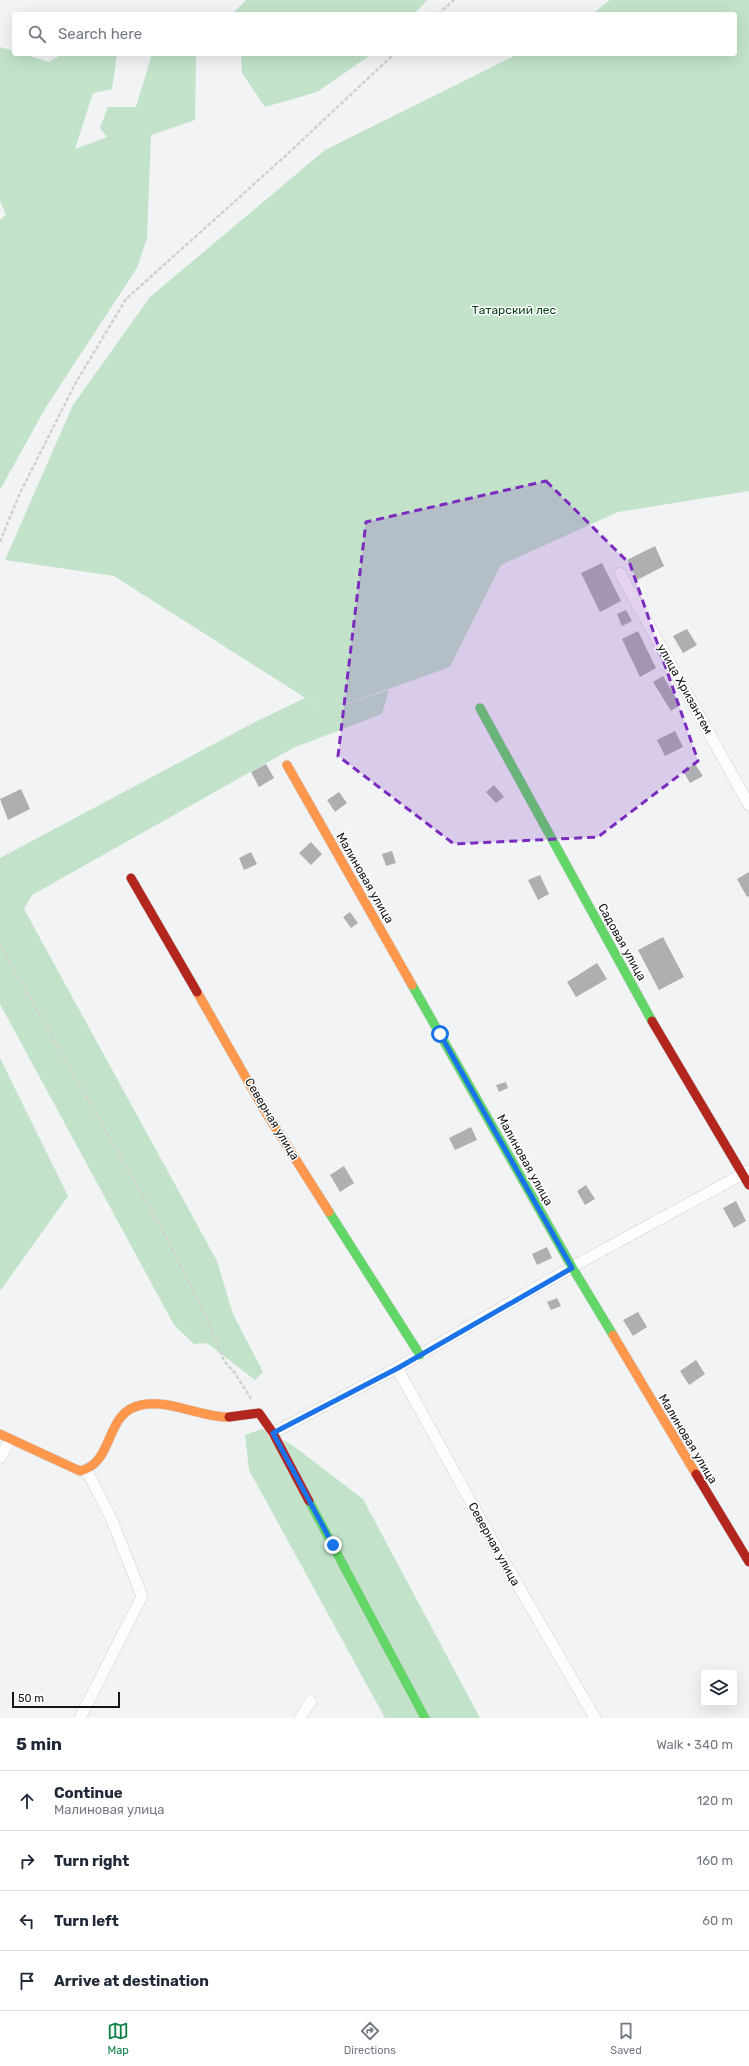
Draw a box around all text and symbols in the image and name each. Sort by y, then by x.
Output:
search box [12,12,737,56]
icon: search [26,23,48,45]
text: Search here [58,25,142,43]
park label: Татарский лес [472,303,557,317]
street label: улица Хризантем [654,642,716,736]
street label: Малиновая улица [333,830,397,926]
street label: Садовая улица [595,901,649,983]
route start [431,1025,449,1043]
street label: Северная улица [242,1075,302,1163]
street label: Малиновая улица [494,1112,556,1208]
street label: Малиновая улица [656,1392,720,1486]
street label: Северная улица [465,1500,523,1588]
route end [324,1536,342,1554]
map controls [701,1670,737,1706]
button: layers [701,1670,737,1706]
scale bar [12,1690,120,1709]
text: 50 m [18,1692,44,1705]
text: 5 min [16,1734,62,1754]
text: Walk · 340 m [656,1737,733,1752]
text: Continue [54,1784,123,1802]
icon: ahead [16,1790,38,1812]
text: 120 m [697,1793,733,1808]
text: Малиновая улица [54,1802,164,1817]
icon: right [16,1850,38,1872]
text: Turn right [54,1852,129,1870]
text: 160 m [697,1853,733,1868]
icon: left [16,1910,38,1932]
text: Turn left [54,1912,119,1930]
text: 60 m [702,1913,733,1928]
icon: arrive [16,1970,38,1992]
text: Arrive at destination [54,1972,209,1990]
tab: Map [107,2020,129,2057]
tab: Directions [344,2020,396,2057]
tab: Saved [610,2020,642,2057]

